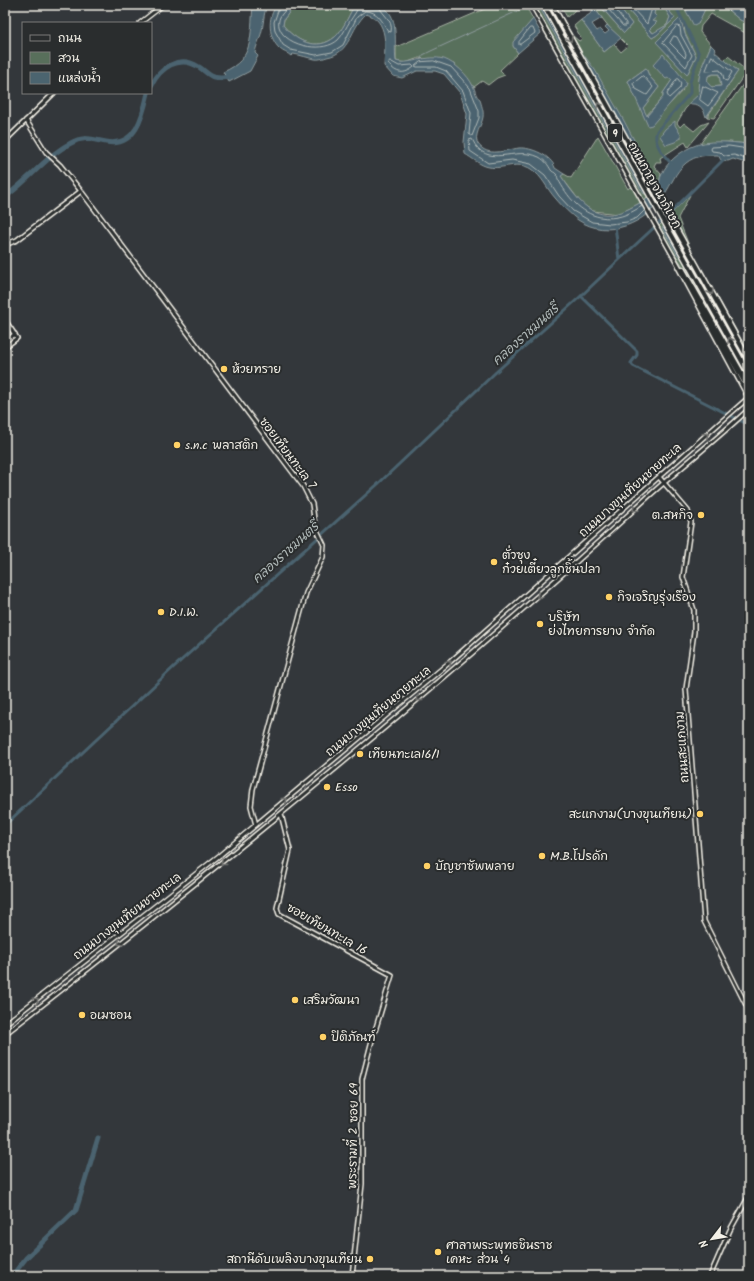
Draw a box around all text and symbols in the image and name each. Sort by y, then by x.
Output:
legend [22,22,152,94]
text: ถนน [58,29,82,48]
one-way arrow [566,35,573,42]
text: สวน [58,49,79,68]
text: แหล่งน้ำ [58,67,101,88]
one-way arrow [597,102,604,109]
road number: 9 [608,124,622,142]
street label: ถนนกาญจนาภิเษก [623,138,686,232]
one-way arrow [706,288,714,295]
water label: คลองราชมนตรี [488,297,567,371]
one-way arrow [727,337,735,344]
place label: ห้วยทราย [232,360,281,379]
marker: ห้วยทราย [219,364,229,374]
street label: ซอยเทียนทะเล 7 [254,413,321,494]
one-way arrow [701,433,708,440]
place label: s.n.c พลาสติก [185,436,258,455]
street label: ถนนบางขุนเทียนชายทะเล [575,439,686,542]
marker: s.n.c พลาสติก [172,440,182,450]
one-way arrow [632,504,640,512]
place label: ต.สหกิจ [652,506,693,525]
marker: ต.สหกิจ [696,510,706,520]
water label: คลองราชมนตรี [248,515,327,589]
place label: ตั่วซุง ก๋วยเตี๋ยวลูกชิ้นปลา [502,545,601,579]
marker: ตั่วซุง ก๋วยเตี๋ยวลูกชิ้นปลา [489,557,499,567]
place label: กิจเจริญรุ่งเรือง [617,588,696,607]
one-way arrow [536,591,544,599]
marker: กิจเจริญรุ่งเรือง [604,592,614,602]
place label: D.I.W. [169,603,199,622]
marker: D.I.W. [156,607,166,617]
place label: บริษัท ย่งไทยการยาง จำกัด [548,608,655,641]
marker: บริษัท ย่งไทยการยาง จำกัด [535,619,545,629]
one-way arrow [445,660,452,667]
street label: ถนนบางขุนเทียนชายทะเล [321,661,435,761]
one-way arrow [416,694,424,701]
street label: ถนนสะแกงาม [671,711,694,783]
place label: เทียนทะเล16/1 [368,745,440,764]
marker: เทียนทะเล16/1 [355,749,365,759]
place label: Esso [335,778,358,797]
marker: Esso [322,782,332,792]
one-way arrow [280,797,288,804]
place label: สะแกงาม(บางขุนเทียน) [569,805,692,824]
marker: สะแกงาม(บางขุนเทียน) [695,809,705,819]
place label: M.B.โปรดัก [550,847,608,866]
marker: M.B.โปรดัก [537,851,547,861]
place label: บัญชาซัพพลาย [435,857,515,876]
one-way arrow [220,858,227,865]
marker: บัญชาซัพพลาย [422,861,432,871]
street label: ถนนบางขุนเทียนชายทะเล [69,868,186,965]
street label: ซอยเทียนทะเล 16 [283,899,371,960]
one-way arrow [118,938,125,945]
place label: เสริมวัฒนา [303,991,360,1010]
marker: เสริมวัฒนา [290,995,300,1005]
one-way arrow [31,997,38,1004]
place label: อเมซอน [90,1006,131,1025]
marker: อเมซอน [77,1010,87,1020]
place label: ปิติภัณฑ์ [331,1028,376,1047]
marker: ปิติภัณฑ์ [318,1032,328,1042]
street label: พระรามที่ 2 ซอย 69 [341,1083,364,1189]
north arrow [692,1219,732,1259]
place label: ศาลาพระพุทธชินราช เคหะ ส่วน 4 [446,1236,552,1269]
text: N [695,1236,714,1251]
marker: ศาลาพระพุทธชินราช เคหะ ส่วน 4 [433,1247,443,1257]
place label: สถานีดับเพลิงบางขุนเทียน [227,1250,362,1269]
marker: สถานีดับเพลิงบางขุนเทียน [365,1254,375,1264]

